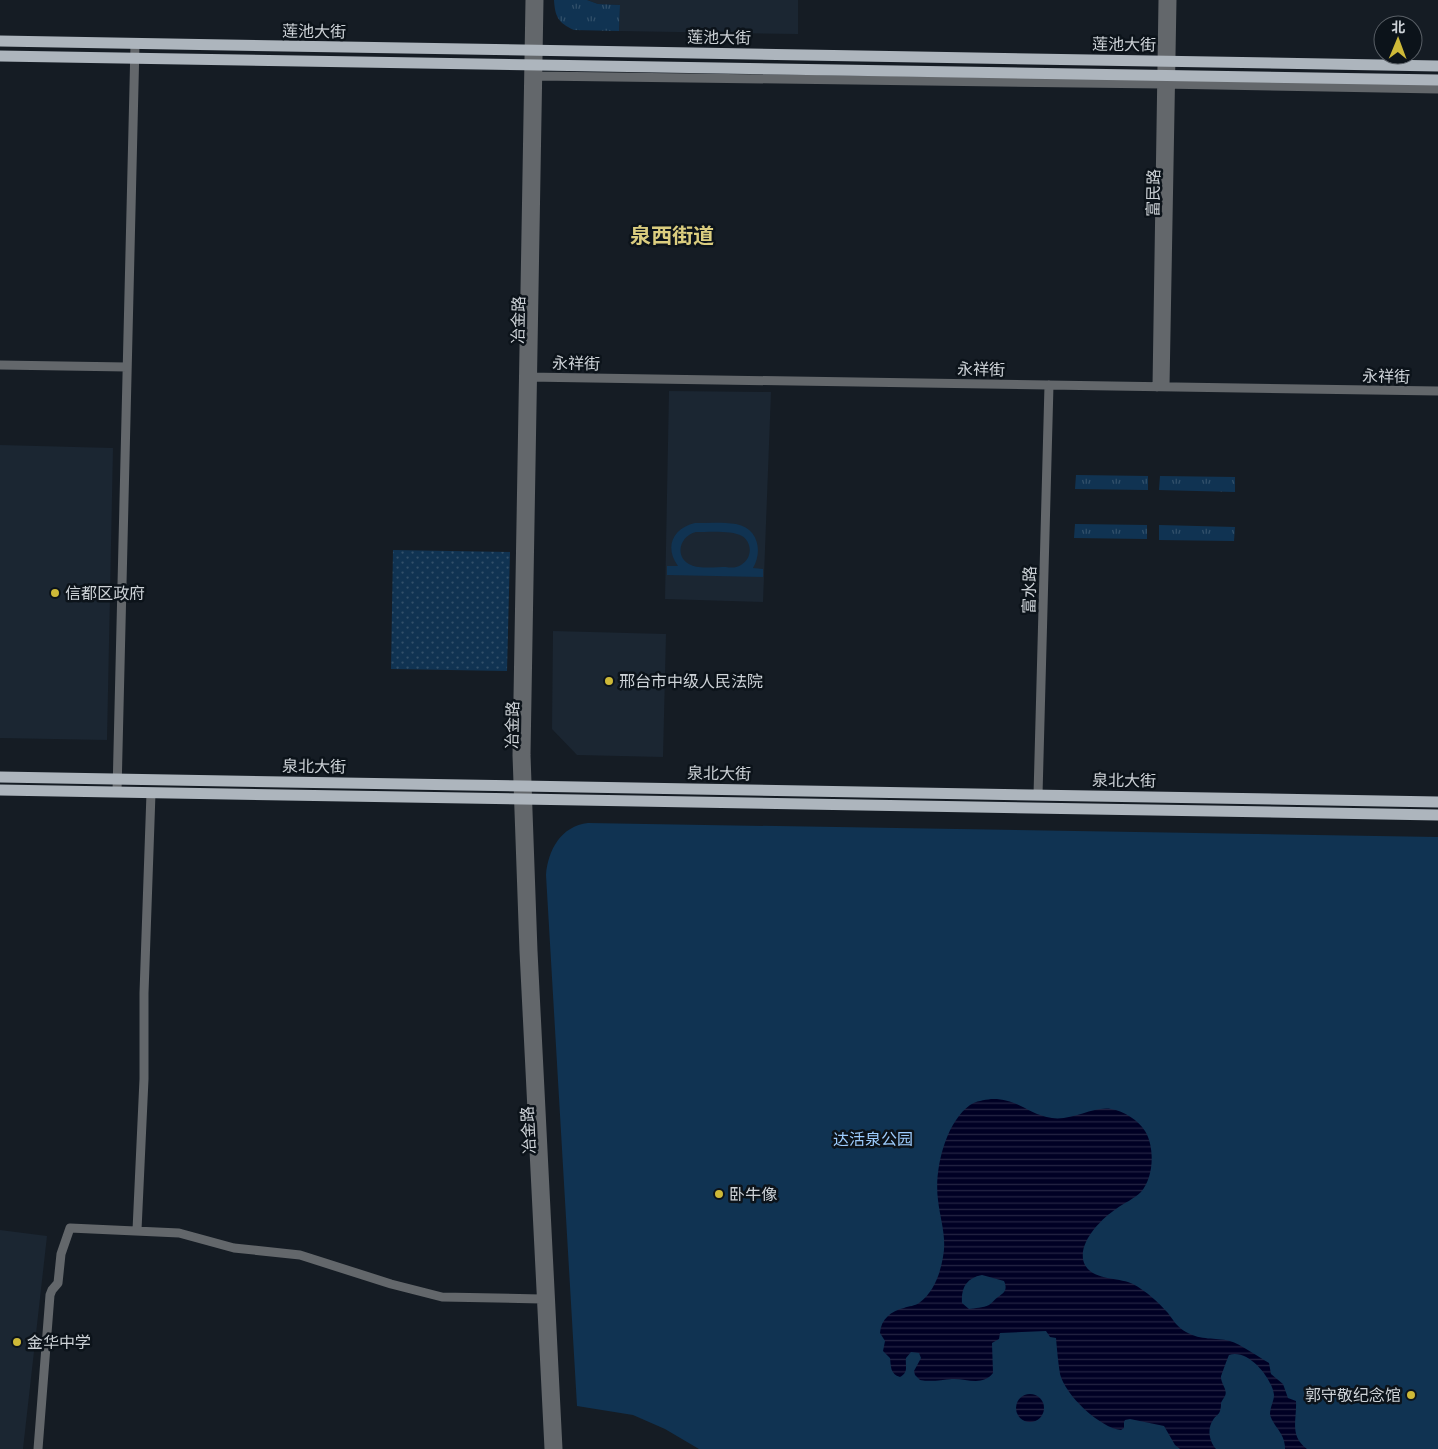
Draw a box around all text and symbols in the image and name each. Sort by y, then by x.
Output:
north arrow [1373,15,1423,65]
text: 北 [1391,18,1405,37]
street label: 莲池大街 [282,20,346,44]
street label: 莲池大街 [687,26,751,50]
street label: 莲池大街 [1092,33,1156,57]
street label: 富民路 [1143,169,1165,217]
district label: 泉西街道 [630,222,714,250]
street label: 冶金路 [508,296,530,344]
street label: 永祥街 [552,353,600,375]
street label: 永祥街 [957,359,1005,381]
street label: 永祥街 [1362,366,1410,388]
street label: 富水路 [1019,566,1041,614]
place label: 信都区政府 [65,583,145,605]
marker: 信都区政府 [49,587,61,599]
place label: 邢台市中级人民法院 [619,671,763,693]
marker: 邢台市中级人民法院 [603,675,615,687]
street label: 冶金路 [502,701,524,749]
street label: 泉北大街 [282,755,346,779]
street label: 泉北大街 [687,762,751,786]
street label: 泉北大街 [1092,769,1156,793]
street label: 冶金路 [517,1105,541,1154]
park label: 达活泉公园 [833,1129,913,1151]
place label: 卧牛像 [729,1184,777,1206]
marker: 卧牛像 [713,1188,725,1200]
place label: 金华中学 [27,1332,91,1354]
marker: 金华中学 [11,1336,23,1348]
place label: 郭守敬纪念馆 [1305,1385,1401,1407]
marker: 郭守敬纪念馆 [1405,1389,1417,1401]

